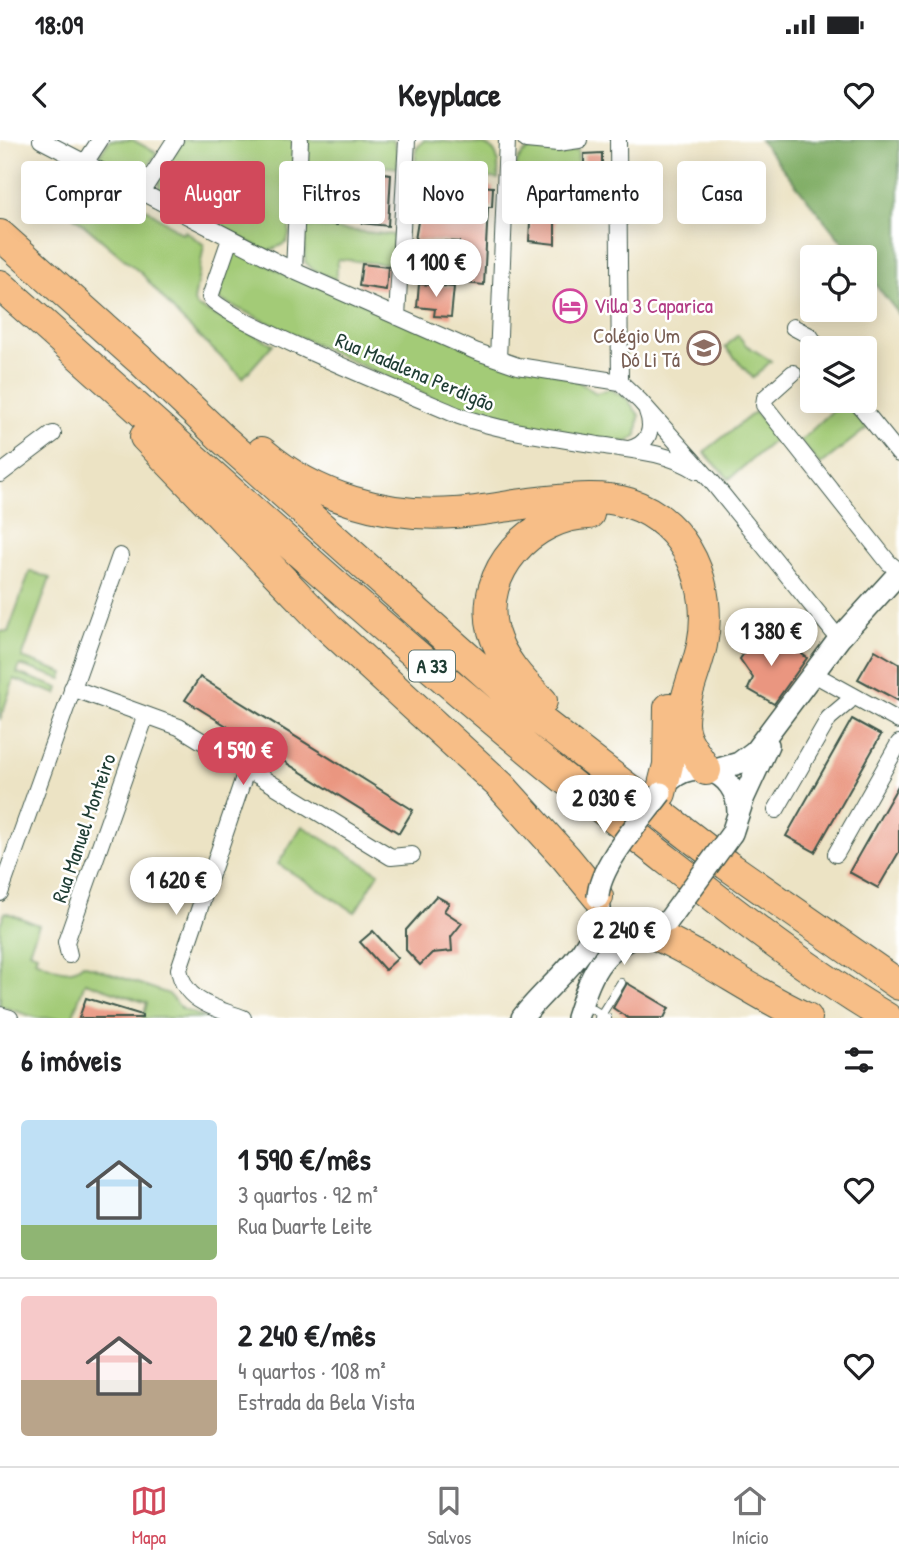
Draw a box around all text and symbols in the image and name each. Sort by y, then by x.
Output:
text: 18:09 [35,7,83,42]
text: Keyplace [398,73,501,116]
icon: back [21,76,59,114]
icon: heart [840,76,878,114]
chip: Comprar [21,161,146,224]
chip: Alugar [160,161,265,224]
chip: Filtros [279,161,385,224]
chip: Novo [399,161,488,224]
chip: Apartamento [502,161,663,224]
chip: Casa [677,161,766,224]
pin: 1 100 € [371,240,501,299]
map controls [800,245,877,413]
button: locate [800,245,877,322]
text: 1 100 € [407,246,465,277]
hotel icon: Villa 3 Caparica [551,287,589,325]
place label: Villa 3 Caparica [594,291,713,320]
place label: Colégio Um Dó Li Tá [593,321,680,374]
street label: Rua Madalena Perdigão [331,325,499,418]
school or university icon: Colégio Um Dó Li Tá [685,329,723,367]
button: layers [800,336,877,413]
pin: 1 380 € [706,608,836,668]
text: 1 380 € [741,615,801,646]
road number: A 33 [409,650,455,681]
pin: 1 590 € [178,728,308,787]
text: 1 590 € [214,734,272,765]
street label: Rua Manuel Monteiro [44,750,123,906]
pin: 2 030 € [539,776,669,835]
text: 2 030 € [572,782,636,813]
pin: 1 620 € [111,858,241,917]
text: 1 620 € [146,864,206,895]
pin: 2 240 € [559,908,689,967]
text: 2 240 € [593,914,655,945]
text: 6 imóveis [21,1040,121,1080]
icon: filters [840,1041,878,1079]
text: 1 590 €/mês [238,1139,371,1179]
icon: home [77,1148,161,1232]
icon: heart [840,1171,878,1209]
text: 3 quartos · 92 m² [238,1179,378,1210]
text: Rua Duarte Leite [238,1210,372,1241]
text: 2 240 €/mês [238,1315,376,1355]
icon: home [77,1324,161,1408]
icon: heart [840,1347,878,1385]
text: 4 quartos · 108 m² [238,1355,386,1386]
text: Estrada da Bela Vista [238,1386,414,1417]
tab: Mapa [130,1482,168,1550]
tab: Salvos [428,1482,471,1550]
tab: Início [731,1482,769,1550]

